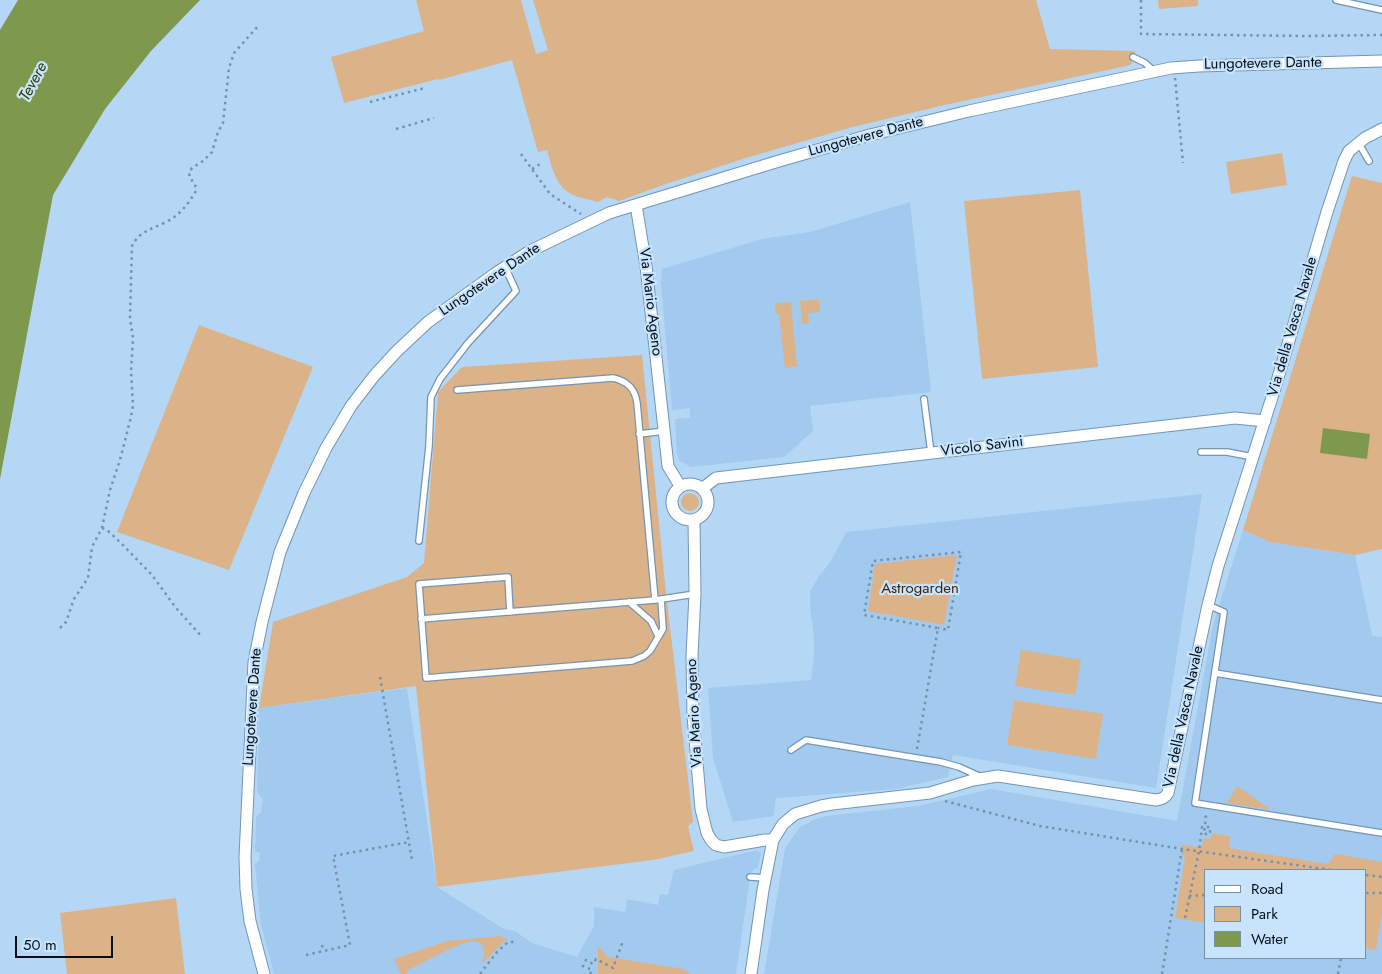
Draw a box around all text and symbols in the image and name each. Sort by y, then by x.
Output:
street label: Lungotevere Dante [1204,54,1322,74]
water label: Tevere [16,59,52,105]
street label: Lungotevere Dante [807,113,925,161]
street label: Lungotevere Dante [436,240,544,320]
street label: Via Mario Ageno [634,247,666,357]
street label: Via della Vasca Navale [1264,255,1322,399]
street label: Vicolo Savini [940,433,1024,461]
park label: Astrogarden [881,580,959,598]
street label: Via della Vasca Navale [1160,644,1208,790]
street label: Lungotevere Dante [240,648,266,766]
street label: Via Mario Ageno [683,658,707,768]
legend [1204,869,1367,959]
text: Road [1251,878,1283,900]
text: Park [1251,903,1278,925]
scale bar [18,926,115,958]
text: Water [1251,928,1288,950]
text: 50 m [23,934,57,956]

